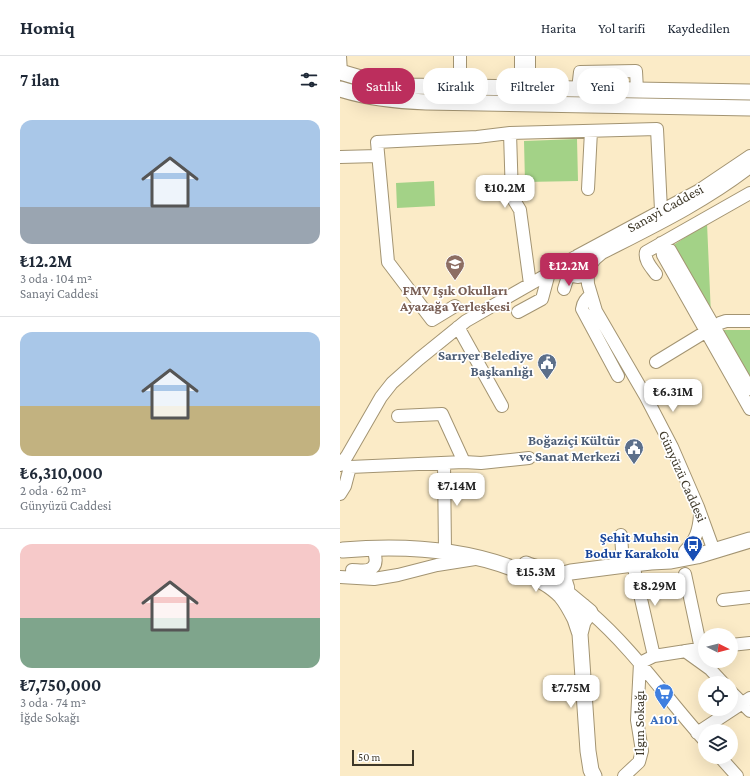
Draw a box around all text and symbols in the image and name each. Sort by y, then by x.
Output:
text: Homiq [20,17,75,38]
text: Harita [541,20,576,36]
text: Yol tarifi [598,20,645,36]
text: Kaydedilen [667,20,730,36]
chip: Satılık [352,68,415,104]
chip: Kiralık [423,68,488,104]
chip: Filtreler [496,68,569,104]
chip: Yeni [577,68,629,104]
icon: filters [298,69,320,91]
text: 7 ilan [20,71,59,90]
icon: home [134,146,206,218]
pin: ₺10.2M [472,175,538,209]
text: ₺10.2M [485,180,525,195]
street label: Sanayi Caddesi [624,180,706,235]
text: ₺12.2M [20,252,72,271]
school or university icon: FMV Işık Okulları Ayazağa Yerleşkesi [444,253,466,281]
pin: ₺12.2M [536,253,602,287]
text: ₺12.2M [549,258,589,273]
text: 3 oda · 104 m² [20,271,92,286]
place label: FMV Işık Okulları Ayazağa Yerleşkesi [399,282,510,314]
text: Sanayi Caddesi [20,286,98,301]
place label: Sarıyer Belediye Başkanlığı [438,347,533,379]
public building icon: Sarıyer Belediye Başkanlığı [536,352,558,380]
icon: home [134,358,206,430]
pin: ₺6.31M [640,379,706,413]
text: ₺6.31M [653,384,693,399]
street label: Günyüzü Caddesi [656,428,710,524]
place label: Boğaziçi Kültür ve Sanat Merkezi [518,432,620,464]
public building icon: Boğaziçi Kültür ve Sanat Merkezi [623,437,645,465]
text: ₺6,310,000 [20,464,103,483]
pin: ₺7.14M [424,473,490,507]
text: ₺7.14M [438,478,476,493]
text: 2 oda · 62 m² [20,483,86,498]
text: Günyüzü Caddesi [20,498,111,513]
place label: Şehit Muhsin Bodur Karakolu [585,529,679,561]
bus stop icon: Şehit Muhsin Bodur Karakolu [682,534,704,562]
pin: ₺15.3M [503,559,569,593]
text: ₺15.3M [516,564,556,579]
icon: home [134,570,206,642]
pin: ₺8.29M [622,573,688,607]
text: ₺8.29M [634,578,676,593]
north arrow [698,628,738,668]
map controls [698,628,738,764]
pin: ₺7.75M [538,675,604,709]
text: ₺7,750,000 [20,676,101,695]
button: locate [698,676,738,716]
text: ₺7.75M [552,680,590,695]
supermarket icon: A101 [653,682,675,710]
street label: Ilgın Sokağı [631,690,647,756]
text: 3 oda · 74 m² [20,695,86,710]
text: İğde Sokağı [20,710,80,725]
place label: A101 [649,711,678,727]
button: layers [698,724,738,764]
scale bar [352,748,414,767]
text: 50 m [358,751,380,763]

